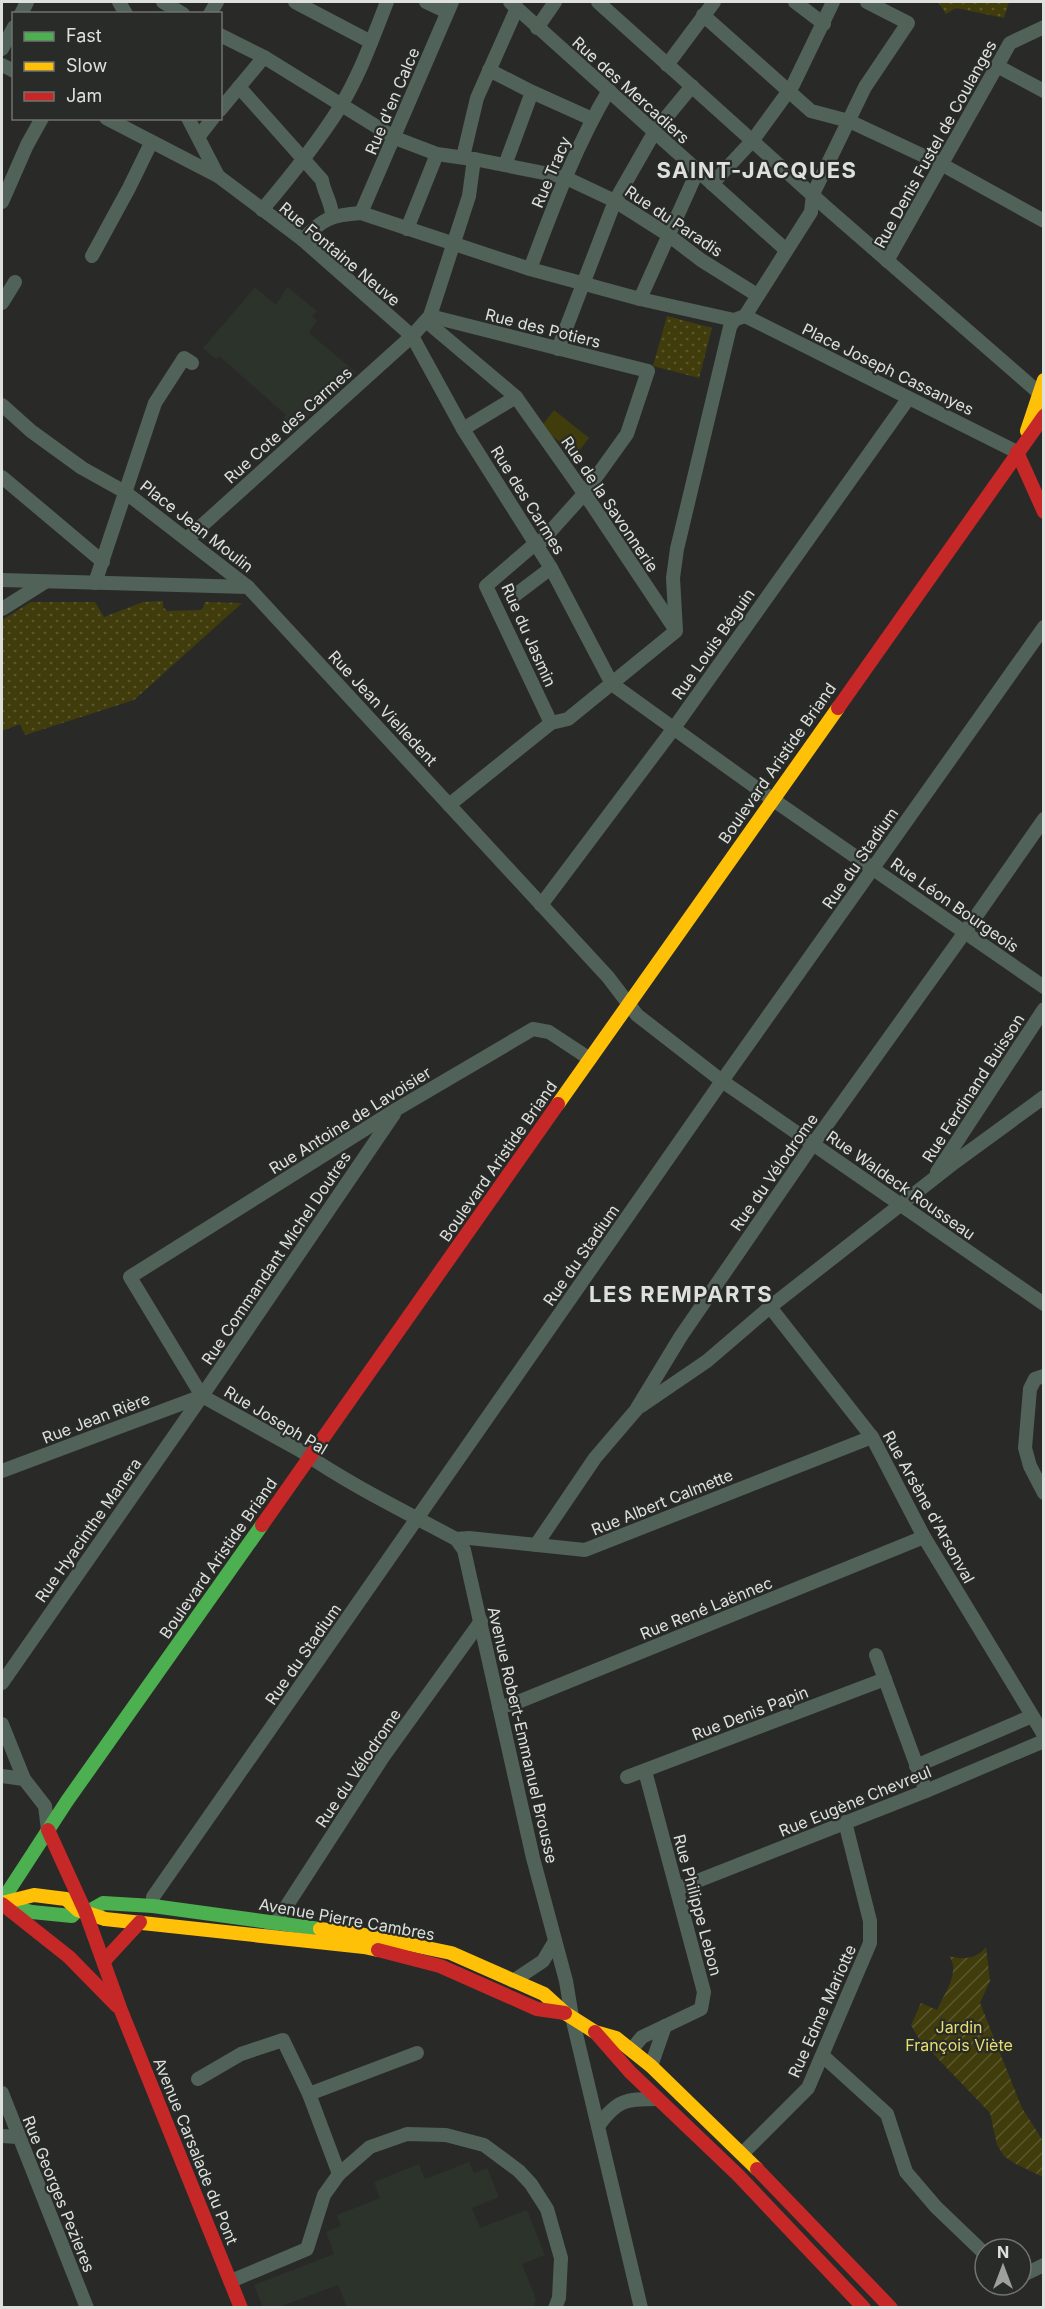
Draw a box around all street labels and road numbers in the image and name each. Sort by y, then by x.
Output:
street label: Rue des Mercadiers [568,32,694,148]
street label: Rue Denis Fustel de Coulanges [869,37,1001,251]
street label: Rue d'en Calce [360,45,424,157]
street label: Rue Tracy [527,133,575,211]
street label: Rue du Paradis [621,181,727,261]
street label: Rue Fontaine Neuve [275,198,405,310]
street label: Rue des Potiers [483,304,603,352]
street label: Place Joseph Cassanyes [799,319,977,419]
street label: Rue Cote des Carmes [220,363,356,487]
street label: Rue de la Savonnerie [557,432,663,576]
street label: Rue des Carmes [487,442,569,558]
street label: Place Jean Moulin [136,476,258,576]
street label: Rue du Jasmin [497,580,561,690]
street label: Rue Louis Béguin [667,585,759,703]
street label: Rue Jean Vielledent [324,646,442,770]
street label: Boulevard Aristide Briand [714,679,840,847]
street label: Rue du Stadium [818,803,902,913]
street label: Rue Léon Bourgeois [887,853,1023,957]
street label: Rue Ferdinand Buisson [917,1010,1029,1166]
street label: Rue Antoine de Lavoisier [265,1062,435,1178]
street label: Boulevard Aristide Briand [435,1077,561,1245]
street label: Rue du Vélodrome [726,1109,822,1235]
street label: Rue Waldeck Rousseau [823,1126,979,1244]
street label: Rue Commandant Michel Doutres [197,1147,355,1369]
street label: Rue du Stadium [539,1200,623,1310]
street label: Rue Joseph Pal [221,1381,331,1459]
street label: Rue Jean Rière [39,1388,153,1448]
street label: Rue Arsène d'Arsonval [879,1427,979,1587]
street label: Rue Hyacinthe Manera [31,1454,145,1606]
street label: Rue Albert Calmette [588,1464,736,1540]
street label: Boulevard Aristide Briand [155,1474,281,1642]
street label: Rue René Laënnec [637,1572,775,1644]
street label: Rue du Stadium [261,1599,345,1709]
street label: Avenue Robert-Emmanuel Brousse [484,1605,562,1865]
street label: Rue Denis Papin [689,1682,811,1744]
street label: Rue du Vélodrome [311,1705,405,1831]
street label: Rue Eugène Chevreul [776,1761,934,1841]
street label: Rue Philippe Lebon [670,1832,726,1978]
street label: Avenue Pierre Cambres [258,1894,436,1944]
street label: Rue Edme Mariotte [784,1941,860,2081]
street label: Avenue Carsalade du Pont [149,2055,243,2247]
street label: Rue Georges Pezieres [18,2113,100,2275]

